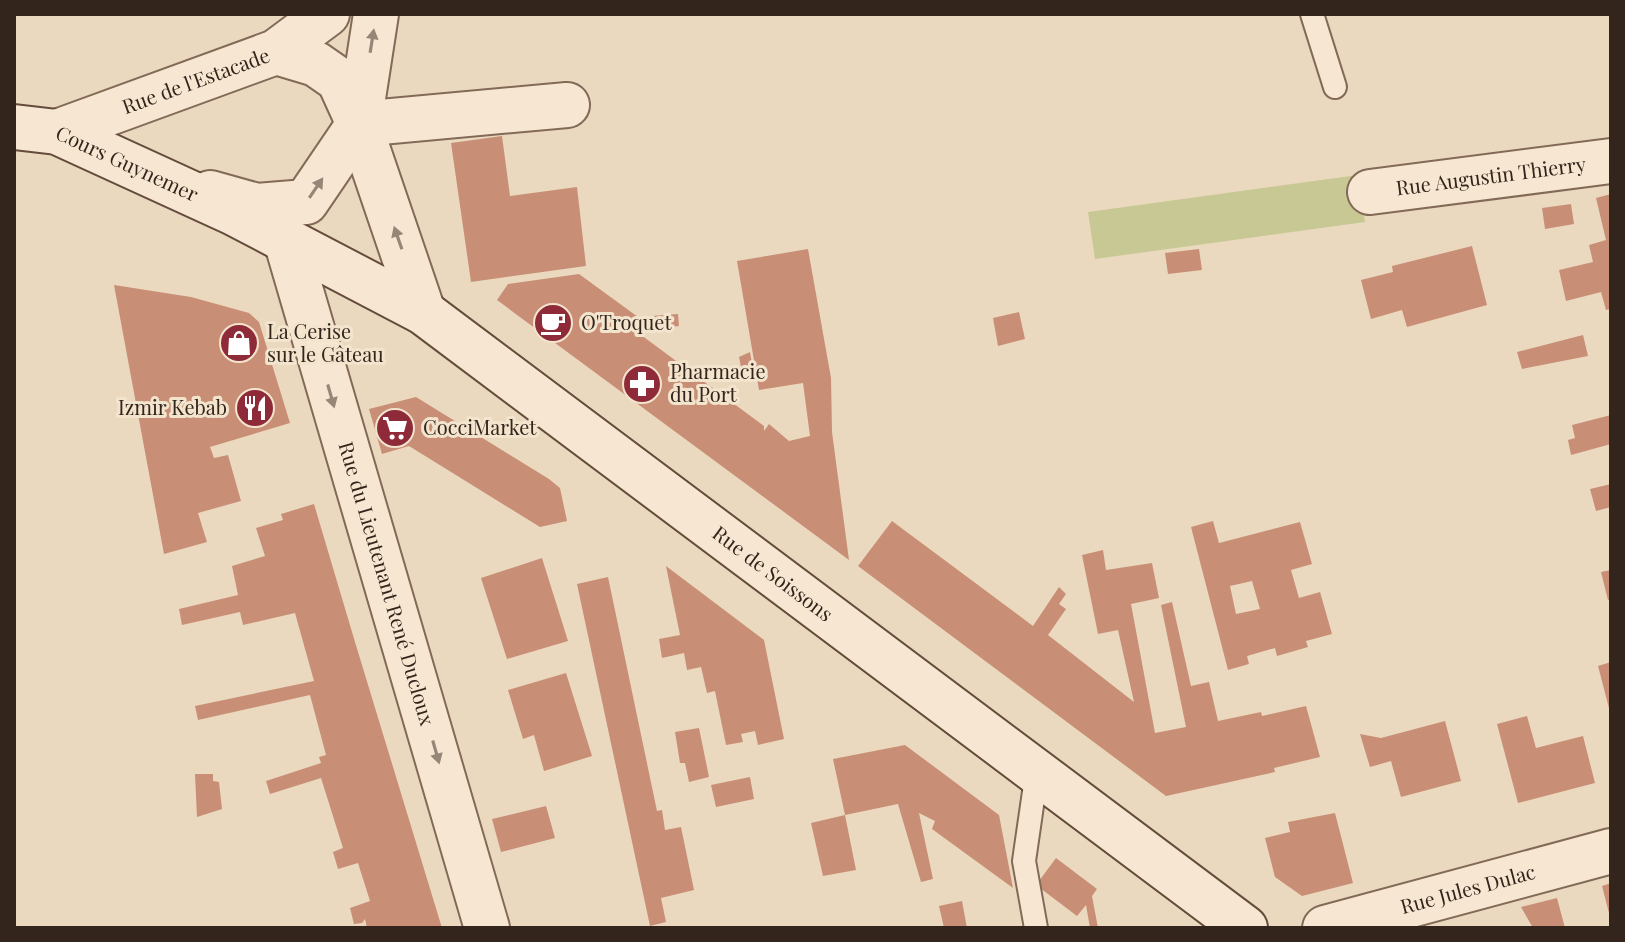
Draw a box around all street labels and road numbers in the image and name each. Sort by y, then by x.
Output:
street label: Rue de l'Estacade [118,41,273,119]
street label: Cours Guynemer [52,118,203,207]
street label: Rue Augustin Thierry [1394,149,1587,201]
street label: Rue du Lieutenant René Ducloux [334,438,442,729]
street label: Rue de Soissons [708,519,839,627]
street label: Rue Jules Dulac [1397,857,1538,919]

